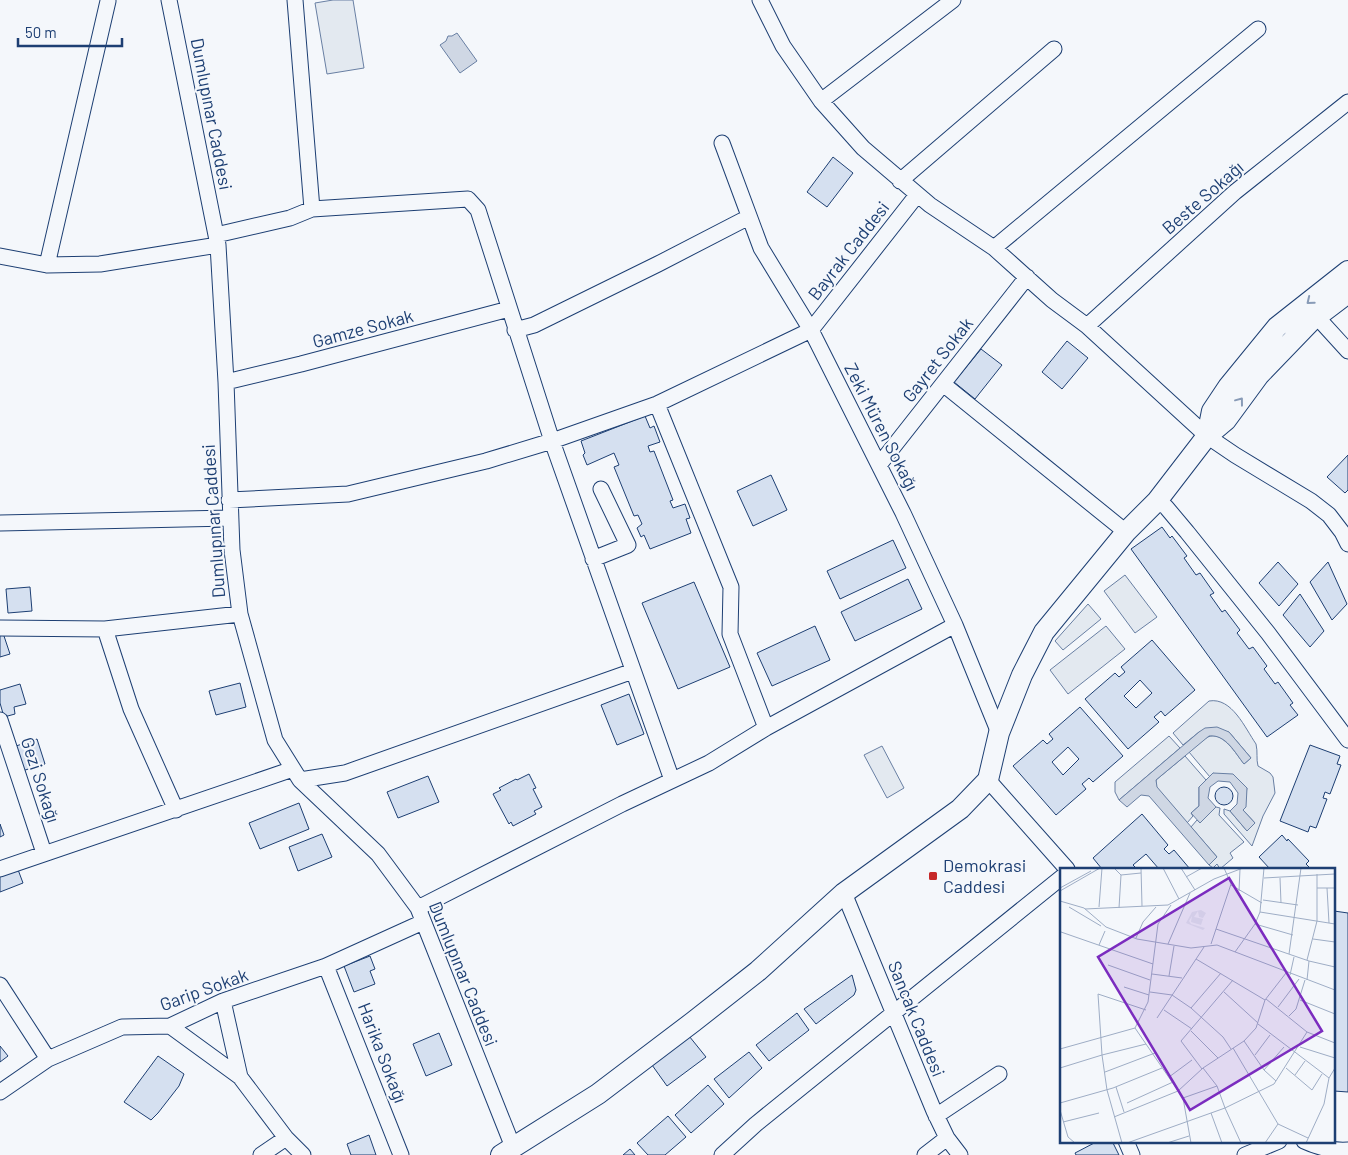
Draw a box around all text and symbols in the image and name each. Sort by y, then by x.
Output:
scale bar [18,15,121,47]
text: 50 m [25,23,57,41]
street label: Dumlupınar Caddesi [186,36,238,192]
street label: Beste Sokağı [1157,156,1248,239]
street label: Bayrak Caddesi [803,197,894,304]
one-way arrow [1307,296,1316,304]
street label: Gamze Sokak [310,304,416,352]
street label: Gayret Sokak [897,313,977,406]
street label: Zeki Müren Sokağı [840,359,924,494]
one-way arrow [1234,397,1243,407]
street label: Dumlupınar Caddesi [197,443,229,599]
street label: Gezi Sokağı [17,734,65,825]
place label: Demokrasi Caddesi [943,854,1026,897]
inset map [1060,868,1336,1142]
marker: Demokrasi Caddesi [927,870,939,882]
street label: Dumlupınar Caddesi [425,898,503,1049]
street label: Sancak Caddesi [884,958,950,1080]
street label: Garip Sokak [157,963,251,1015]
street label: Harika Sokağı [354,999,412,1106]

